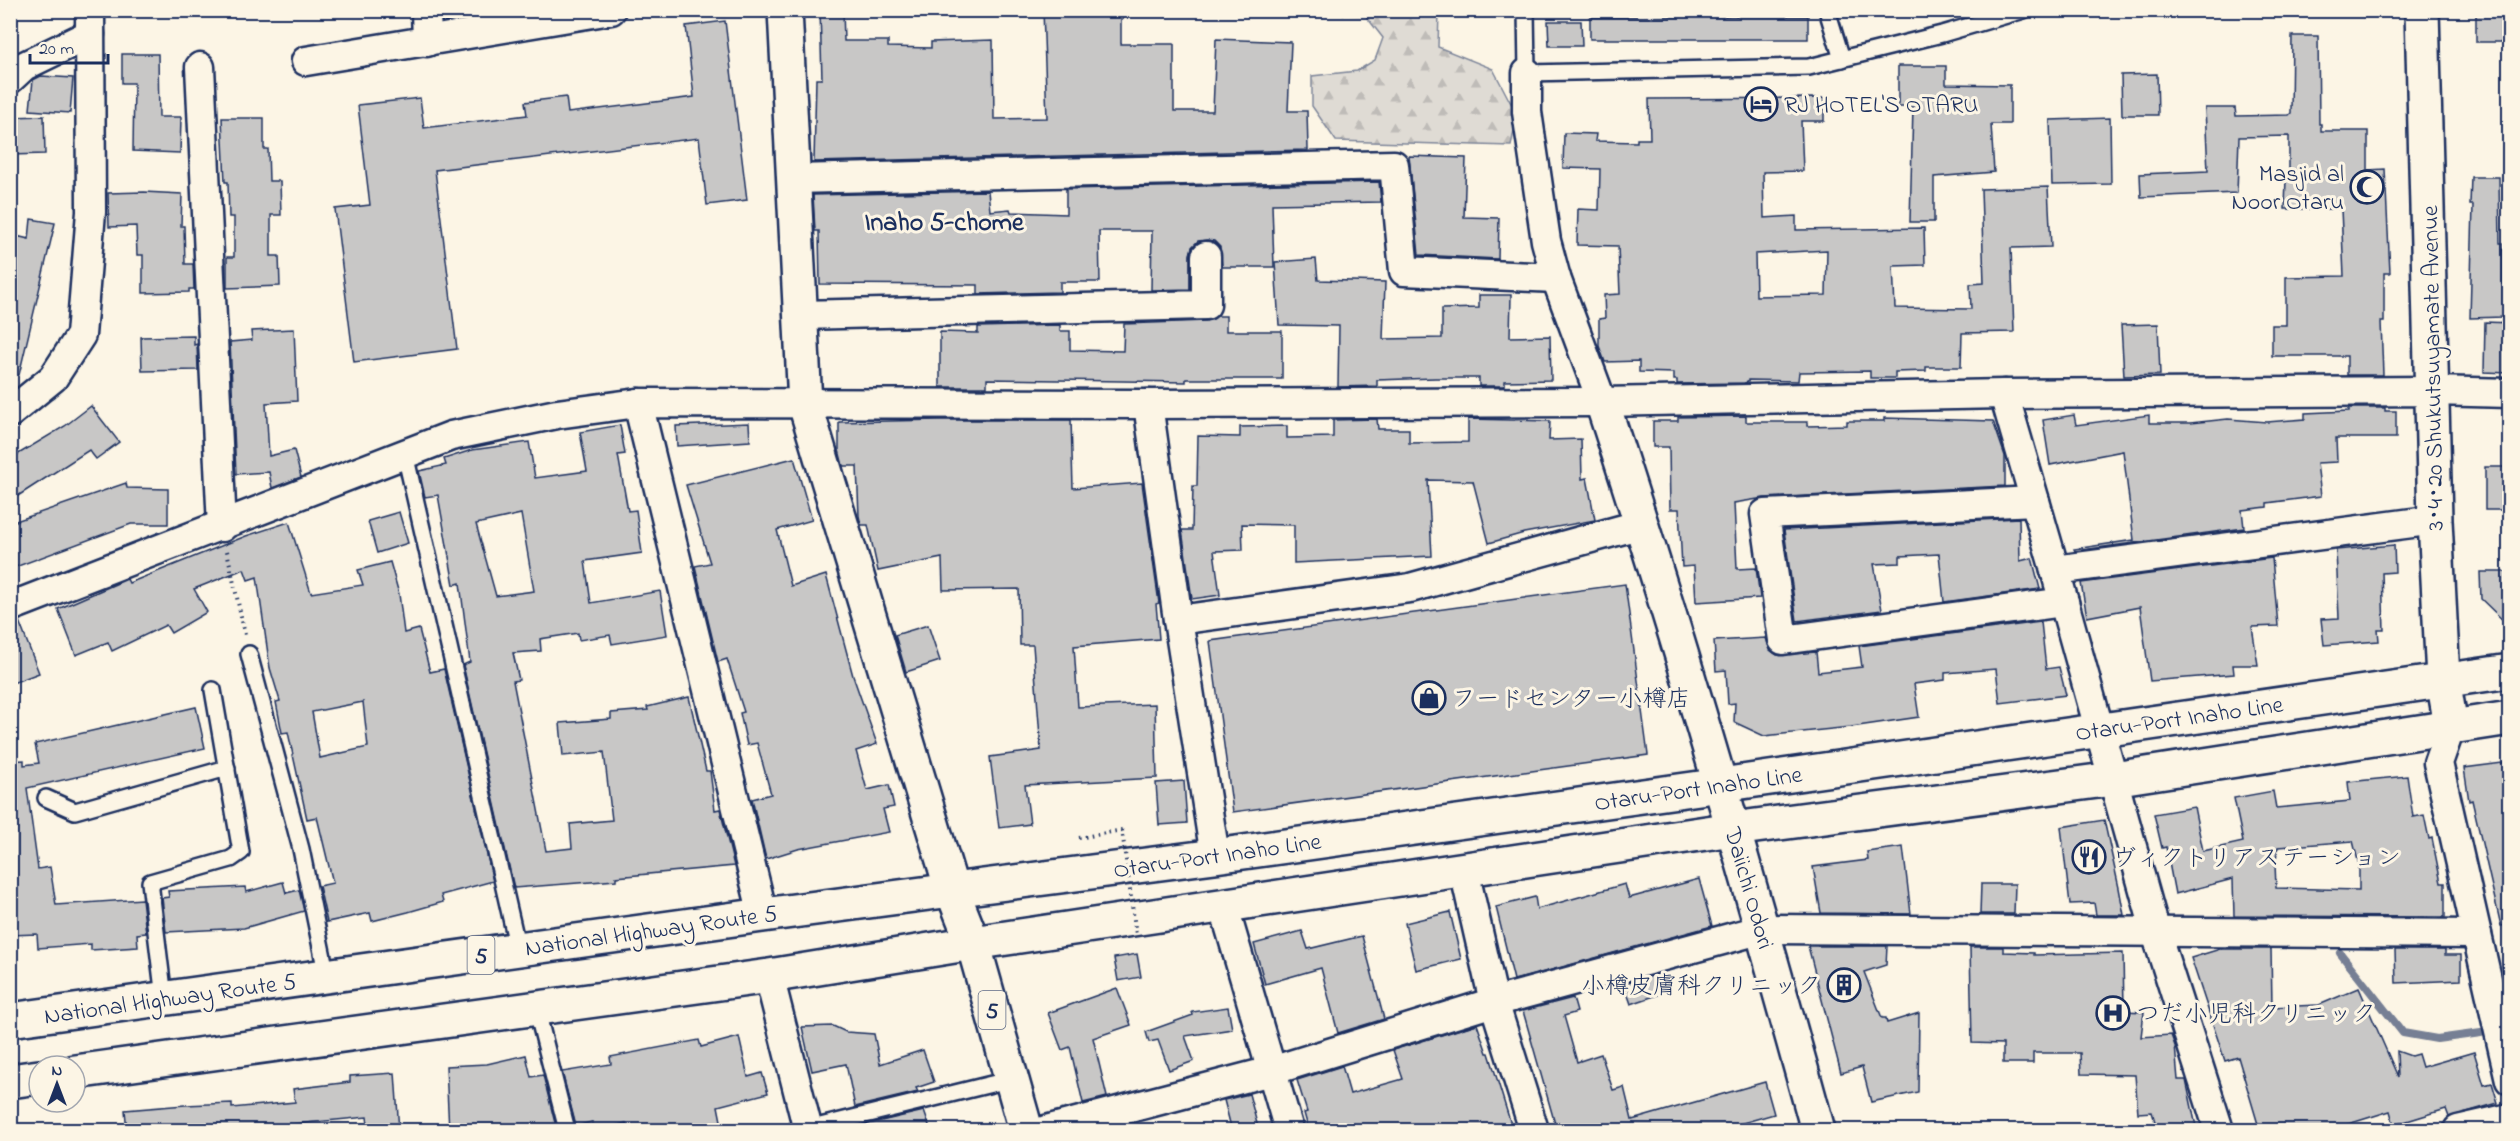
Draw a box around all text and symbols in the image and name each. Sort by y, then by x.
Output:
scale bar [30,27,108,65]
text: 20 m [39,37,74,63]
hotel icon: RJ HOTEL'S OTARU [1743,86,1779,122]
place label: RJ HOTEL'S OTARU [1784,89,1979,124]
place label: Masjid al Noor Otaru [2232,158,2344,221]
mosque icon: Masjid al Noor Otaru [2349,169,2385,205]
district label: Inaho 5-chome [864,205,1025,243]
street label: 3･4･20 Shukutsuyamate Avenue [2414,205,2456,531]
shop icon: フードセンター小樽店 [1411,680,1447,716]
place label: フードセンター小樽店 [1452,683,1691,718]
street label: Otaru-Port Inaho Line [2073,689,2286,752]
street label: Otaru-Port Inaho Line [1592,759,1805,822]
street label: Daiichi Odori [1713,823,1782,954]
street label: Otaru-Port Inaho Line [1111,826,1324,889]
restaurant icon: ヴィクトリアステーション [2071,839,2107,875]
place label: ヴィクトリアステーション [2112,842,2401,877]
street label: National Highway Route 5 [523,897,780,968]
road number: 5 [468,936,494,974]
street label: National Highway Route 5 [42,965,299,1036]
building icon: 小樽皮膚科クリニック [1826,967,1862,1003]
place label: 小樽皮膚科クリニック [1581,970,1821,1005]
road number: 5 [978,991,1006,1029]
hospital icon: つだ小児科クリニック [2095,995,2131,1031]
place label: つだ小児科クリニック [2136,998,2376,1033]
north arrow [27,1054,87,1114]
text: N [52,1059,63,1083]

